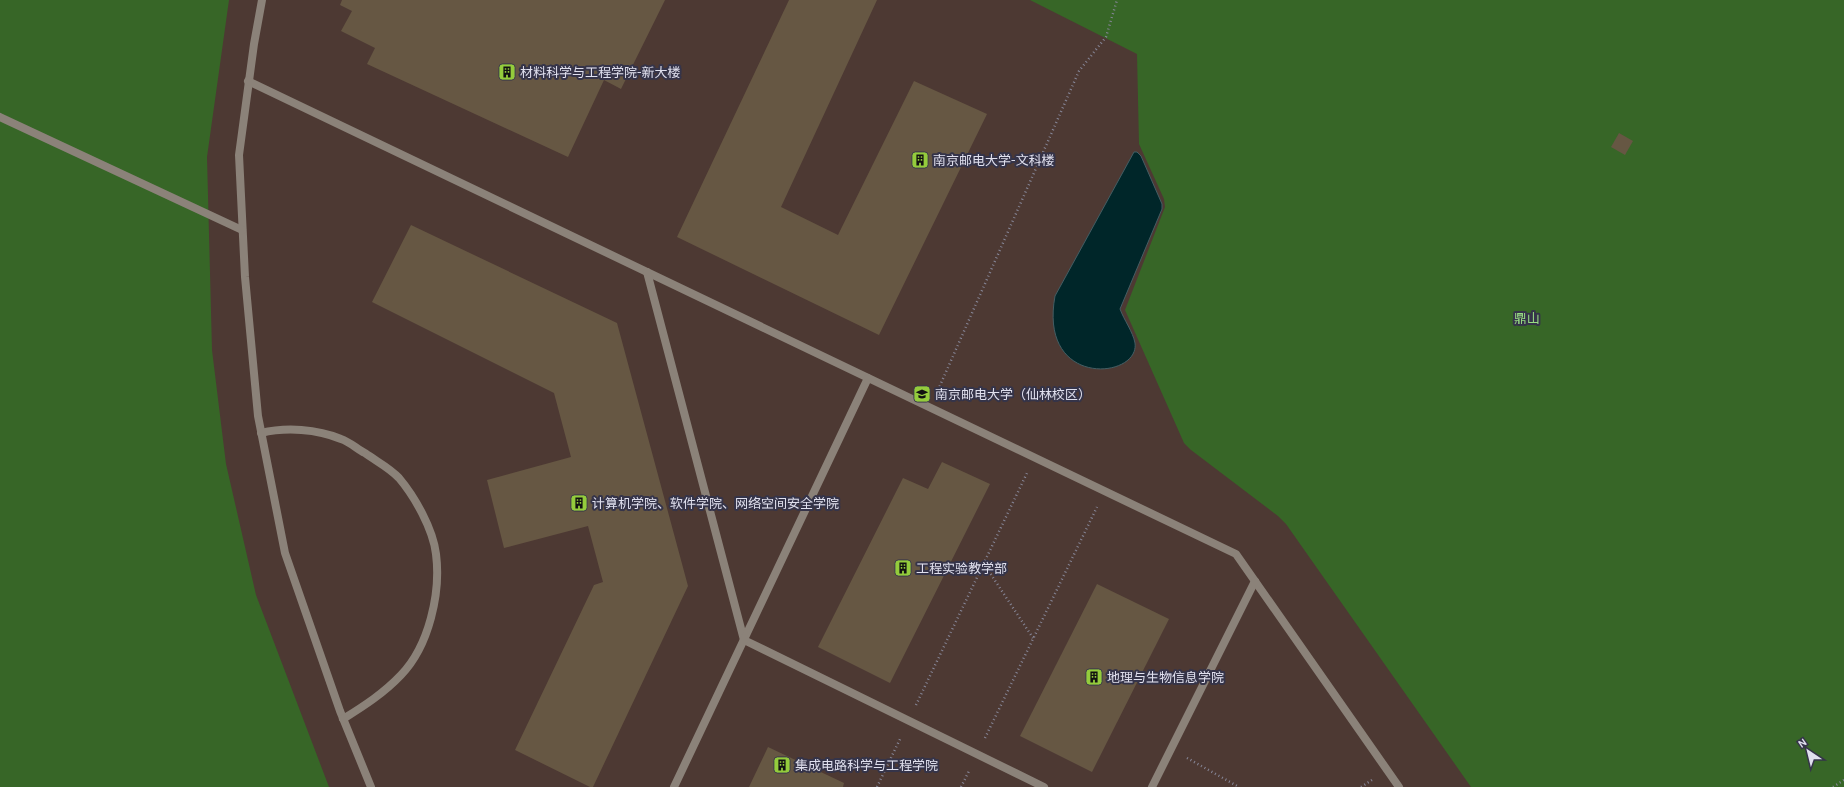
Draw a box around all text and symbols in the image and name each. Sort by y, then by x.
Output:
building icon: 材料科学与工程学院-新大楼 [497,62,517,82]
place label: 材料科学与工程学院-新大楼 [520,65,681,80]
building icon: 南京邮电大学-文科楼 [910,150,930,170]
place label: 南京邮电大学-文科楼 [933,153,1055,168]
park label: 鼎山 [1514,311,1540,326]
school or university icon: 南京邮电大学（仙林校区） [912,384,932,404]
place label: 南京邮电大学（仙林校区） [935,387,1091,402]
building icon: 计算机学院、软件学院、网络空间安全学院 [569,493,589,513]
place label: 计算机学院、软件学院、网络空间安全学院 [592,496,839,511]
building icon: 工程实验教学部 [893,558,913,578]
place label: 工程实验教学部 [916,561,1007,576]
building icon: 地理与生物信息学院 [1084,667,1104,687]
place label: 地理与生物信息学院 [1107,670,1224,685]
north arrow [1788,731,1828,771]
text: N [1796,736,1810,751]
building icon: 集成电路科学与工程学院 [772,755,792,775]
place label: 集成电路科学与工程学院 [795,758,938,773]

